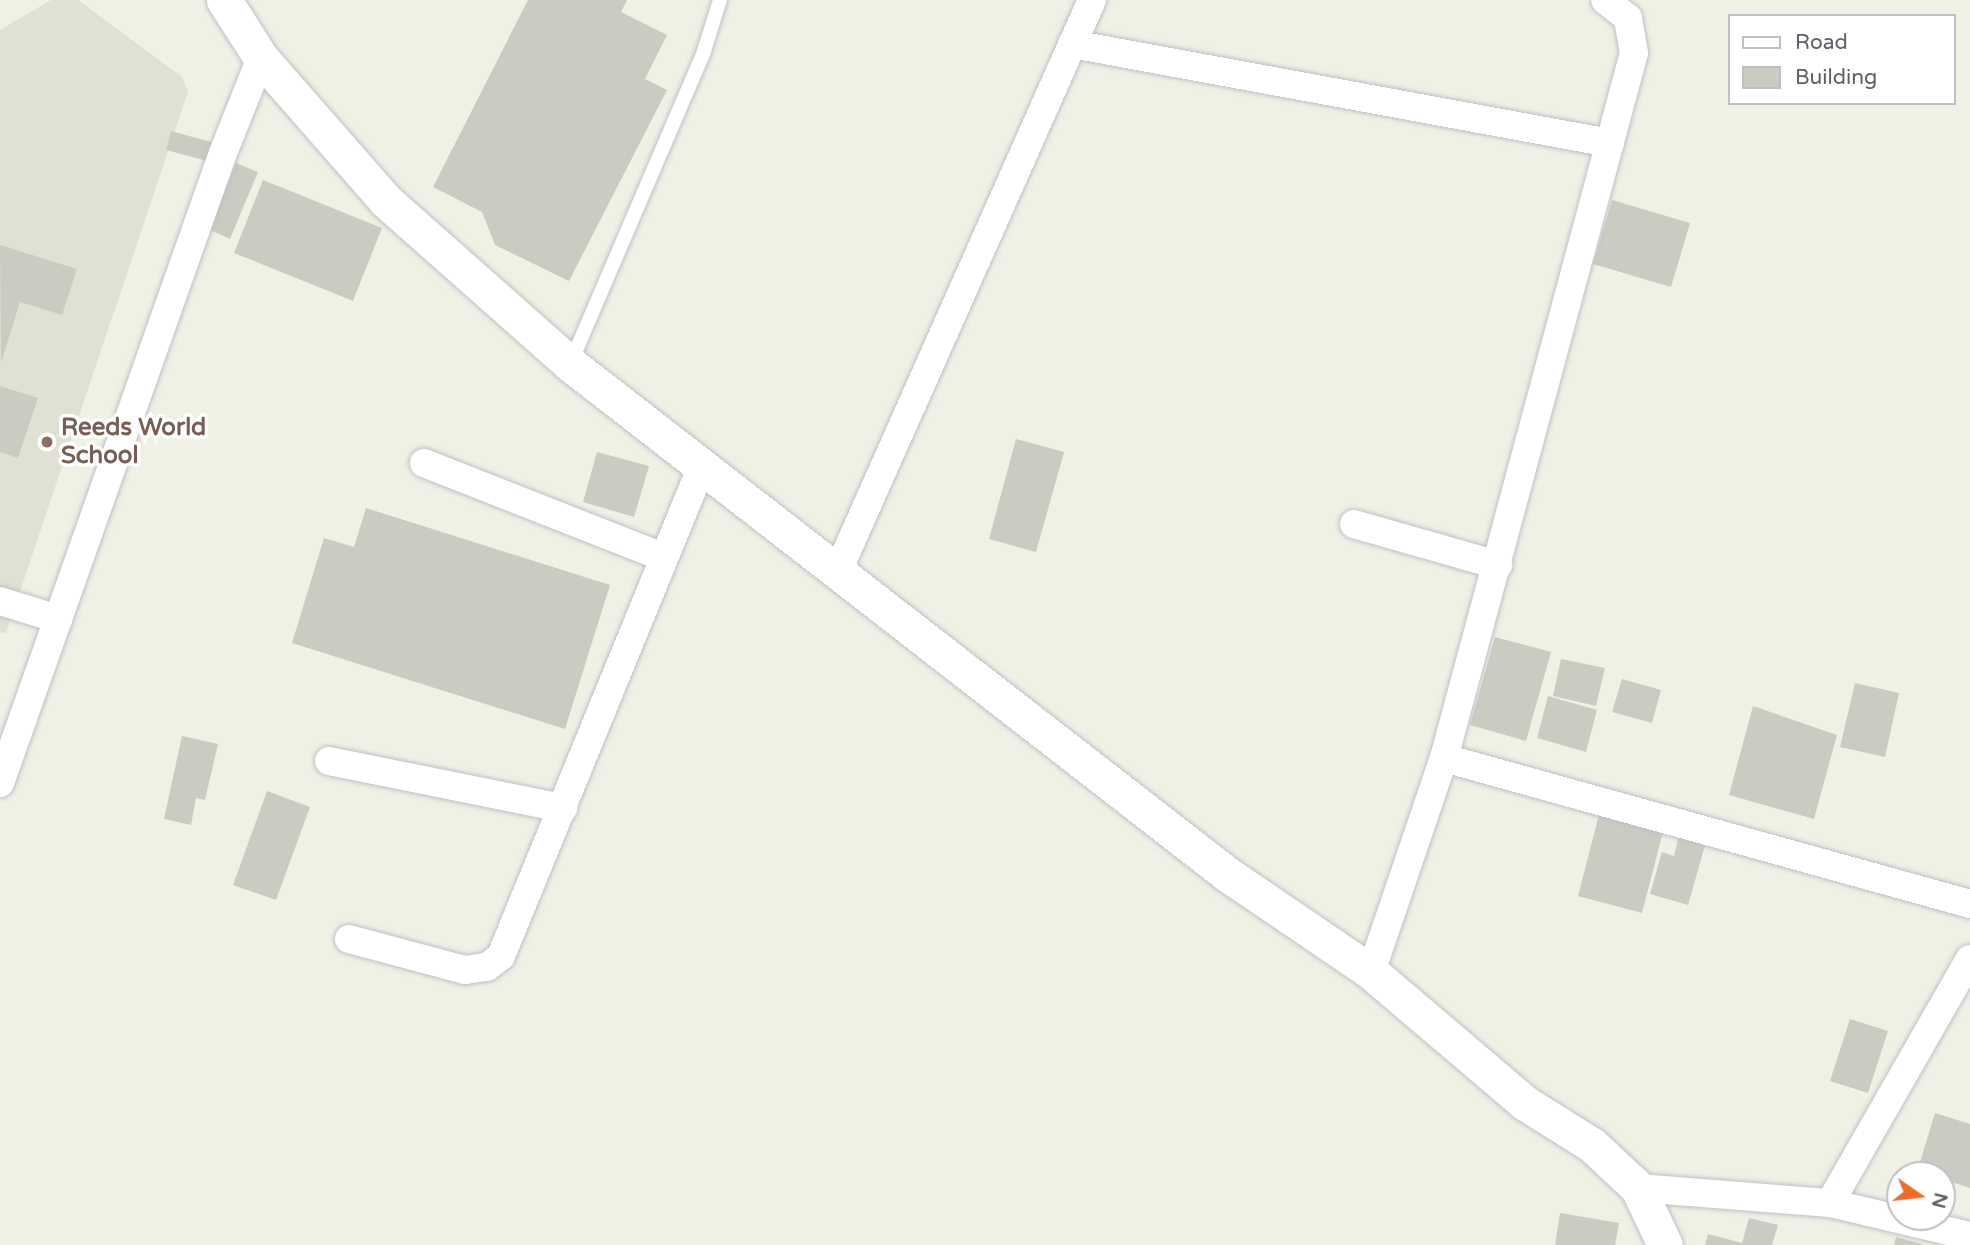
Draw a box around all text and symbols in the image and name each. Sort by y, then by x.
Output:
legend [1728,14,1956,105]
text: Road [1795,30,1848,55]
text: Building [1795,65,1877,90]
place label: Reeds World School [61,414,206,470]
marker: Reeds World School [39,434,55,450]
north arrow [1886,1161,1956,1231]
text: N [1927,1191,1952,1211]

